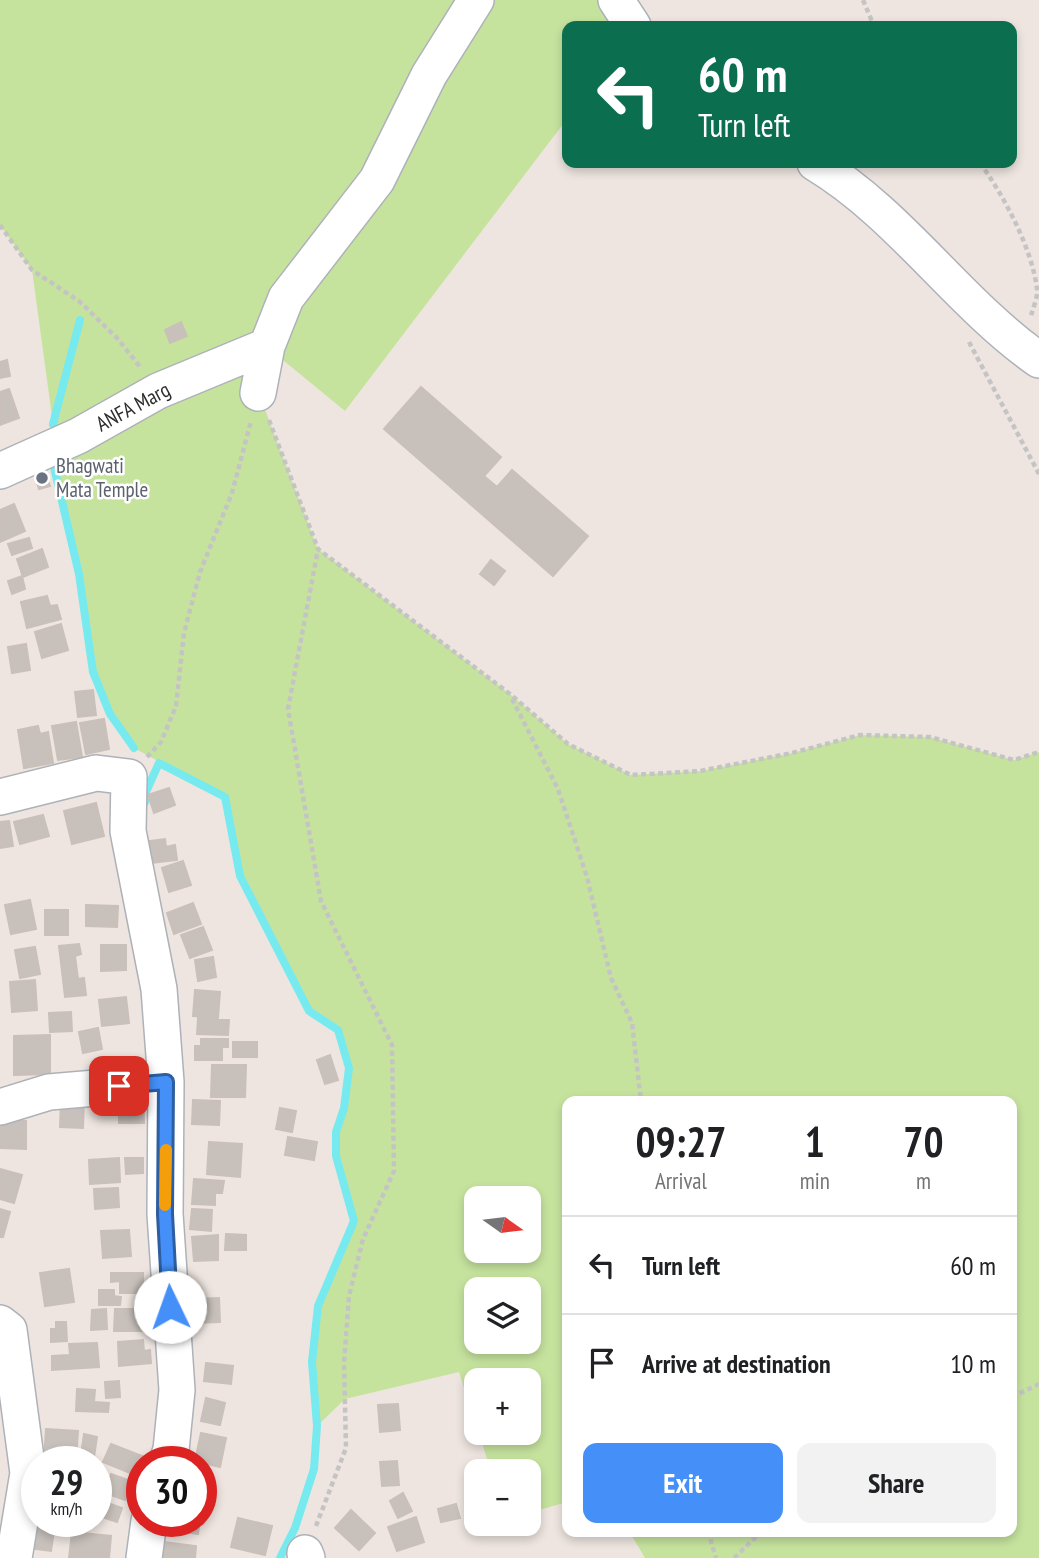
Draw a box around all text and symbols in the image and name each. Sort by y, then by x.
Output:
text: 60 m [698,42,787,106]
icon: left [583,49,674,140]
text: Turn left [698,104,790,146]
street label: ANFA Marg [91,376,175,437]
place label: Bhagwati Mata Temple [56,452,148,503]
marker: Bhagwati Mata Temple [34,470,50,486]
pin [89,1056,149,1116]
icon: arrive [100,1067,138,1105]
text: 09:27 [635,1114,726,1169]
text: 1 [805,1114,825,1169]
text: 70 [903,1114,943,1169]
text: Arrival [655,1166,707,1195]
text: min [800,1166,830,1195]
text: m [916,1166,931,1195]
north arrow [464,1186,541,1264]
map controls [464,1186,541,1536]
icon: left [583,1246,621,1284]
text: Turn left [642,1249,720,1282]
text: 60 m [950,1249,996,1282]
position arrow [133,1270,207,1344]
button: layers [464,1277,541,1354]
icon: arrive [583,1344,621,1382]
text: Arrive at destination [642,1347,831,1380]
text: 10 m [950,1347,996,1380]
button: + [464,1368,541,1445]
button: Exit [583,1443,783,1523]
button: Share [797,1443,996,1523]
speed limit sign: 30 [126,1446,217,1537]
text: 29 [50,1459,83,1505]
button: − [464,1459,541,1536]
text: km/h [51,1497,82,1520]

